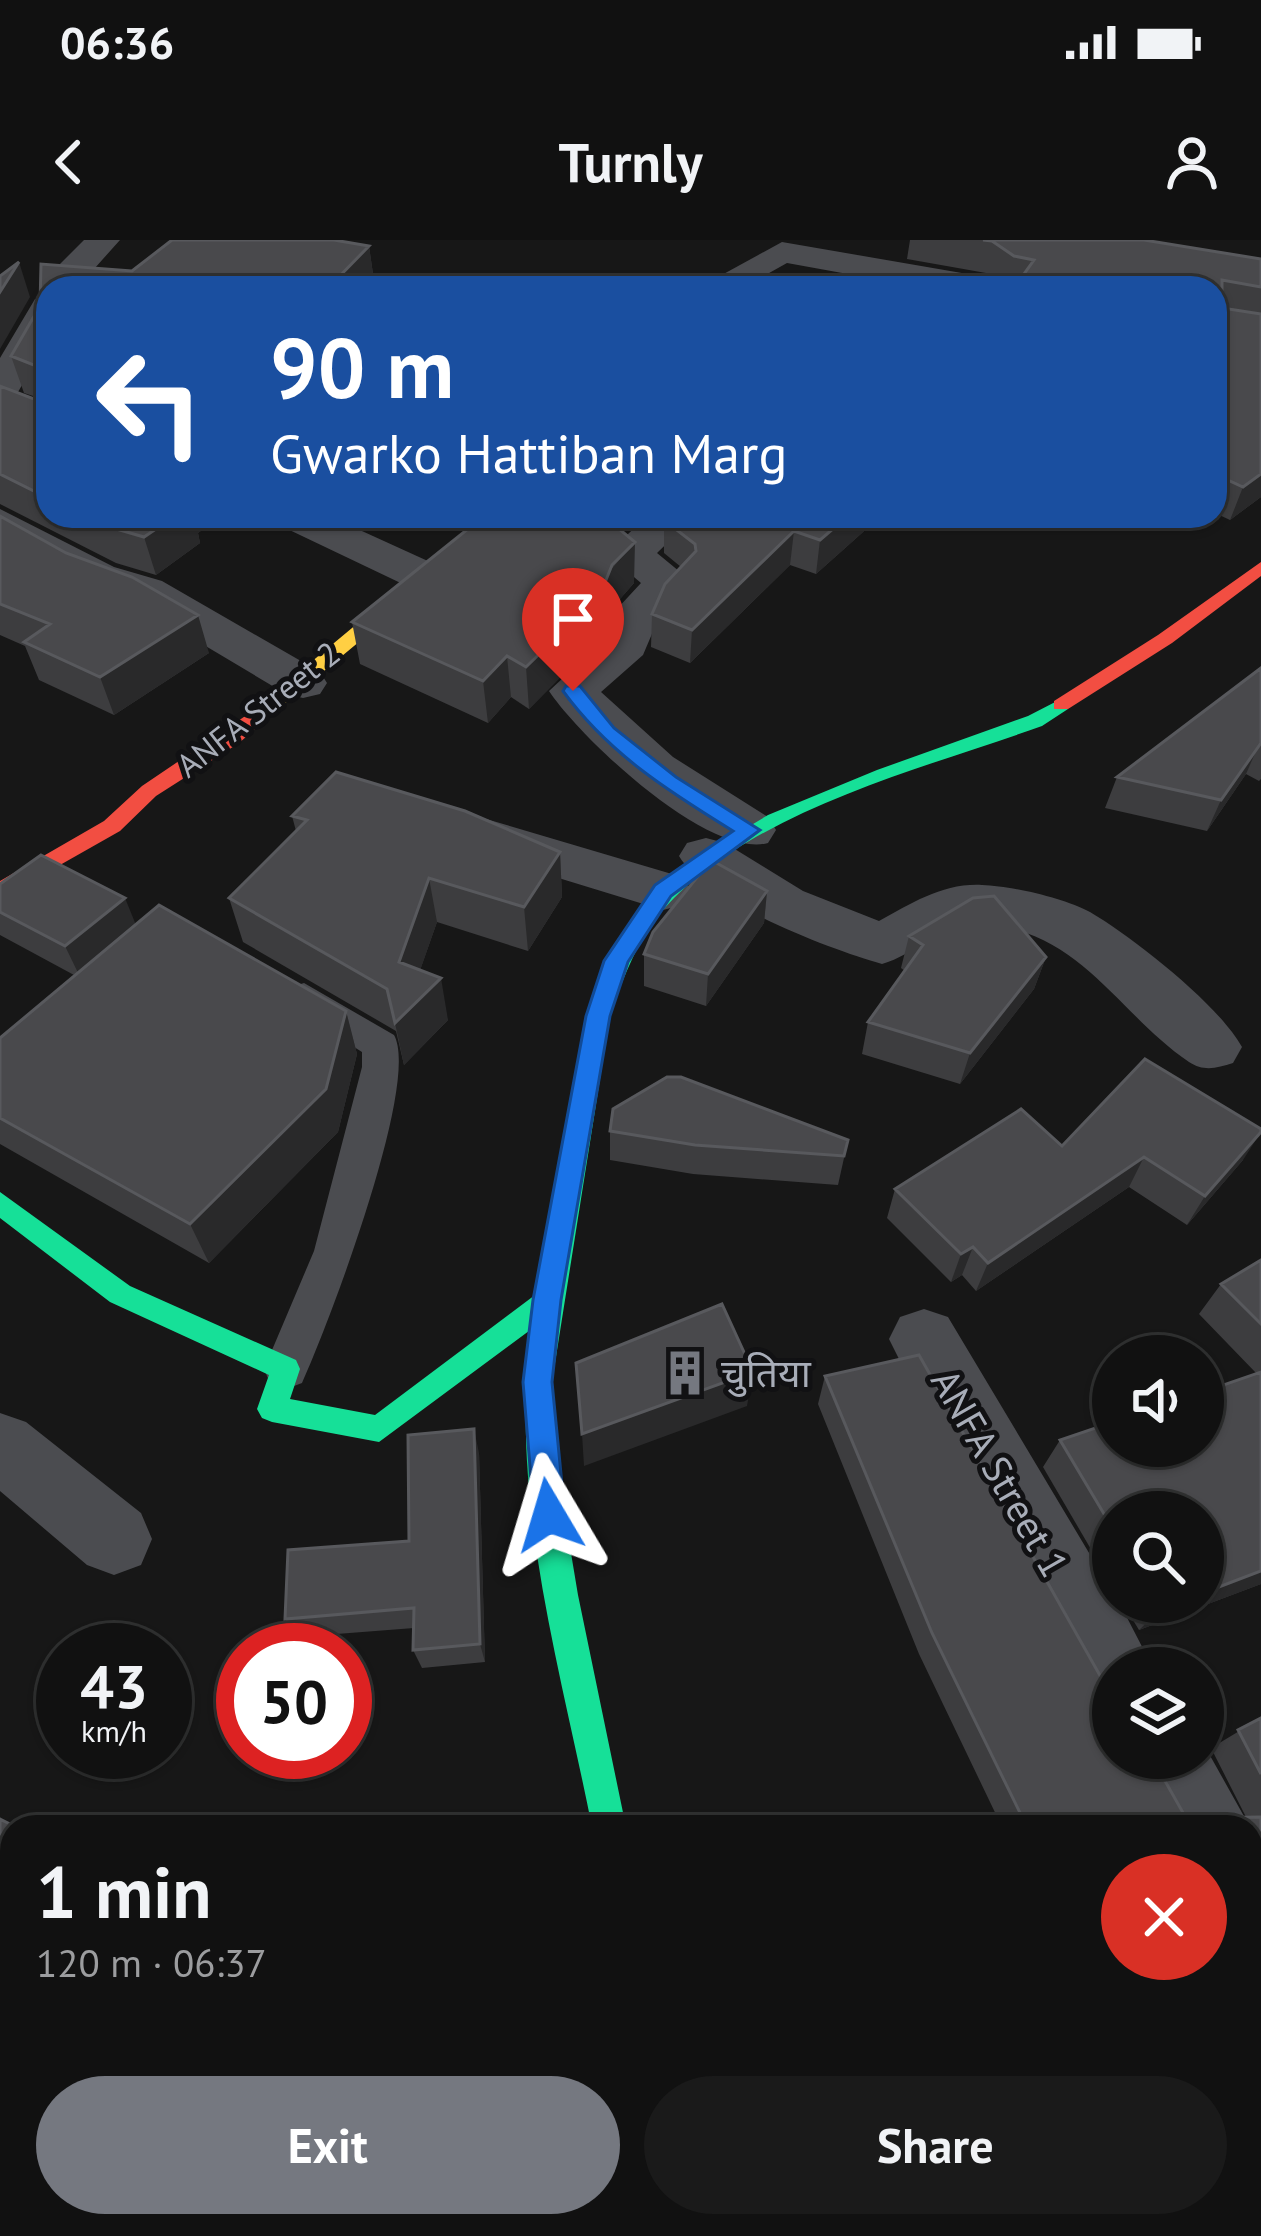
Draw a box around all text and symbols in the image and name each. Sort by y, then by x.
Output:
text: 06:36 [60,13,174,71]
text: Turnly [558,127,703,197]
icon: back [36,129,102,195]
icon: person [1159,129,1225,195]
text: 90 m [270,312,454,421]
icon: left [72,324,228,480]
text: Gwarko Hattiban Marg [270,418,787,488]
pin [522,568,624,691]
icon: arrive [540,586,606,652]
street label: ANFA Street 2 [167,631,348,786]
map controls [1092,1335,1224,1779]
button: sound [1092,1335,1224,1467]
place label: चुतिया [721,1347,812,1398]
building icon: चुतिया [660,1348,710,1398]
street label: ANFA Street 1 [920,1359,1081,1586]
position arrow [486,1452,612,1578]
button: search [1092,1491,1224,1623]
speed limit sign: 50 [216,1623,372,1779]
text: 43 [80,1647,148,1725]
button: layers [1092,1647,1224,1779]
text: km/h [81,1711,147,1750]
text: 1 min [36,1845,212,1938]
button: close [1101,1854,1227,1980]
text: 120 m · 06:37 [36,1937,267,1988]
button: Exit [36,2076,620,2214]
button: Share [644,2076,1227,2214]

